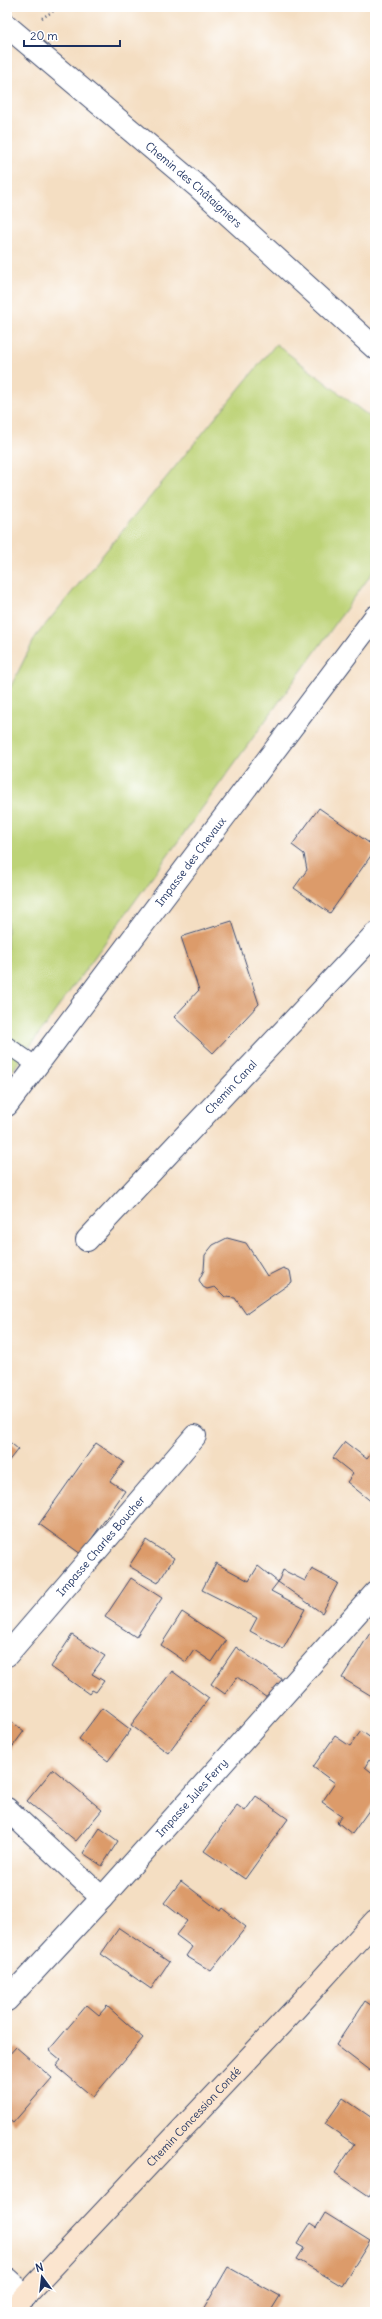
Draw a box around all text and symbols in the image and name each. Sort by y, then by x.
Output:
scale bar [24,22,120,48]
text: 20 m [30,28,58,43]
street label: Chemin des Châtaigniers [143,139,245,230]
street label: Impasse des Chevaux [152,814,229,909]
street label: Chemin Canal [202,1057,260,1117]
street label: Impasse Charles Boucher [54,1492,148,1599]
street label: Impasse Jules Ferry [153,1756,230,1840]
street label: Chemin Concession Condé [144,2064,244,2169]
north arrow [22,2257,62,2297]
text: N [34,2260,45,2275]

